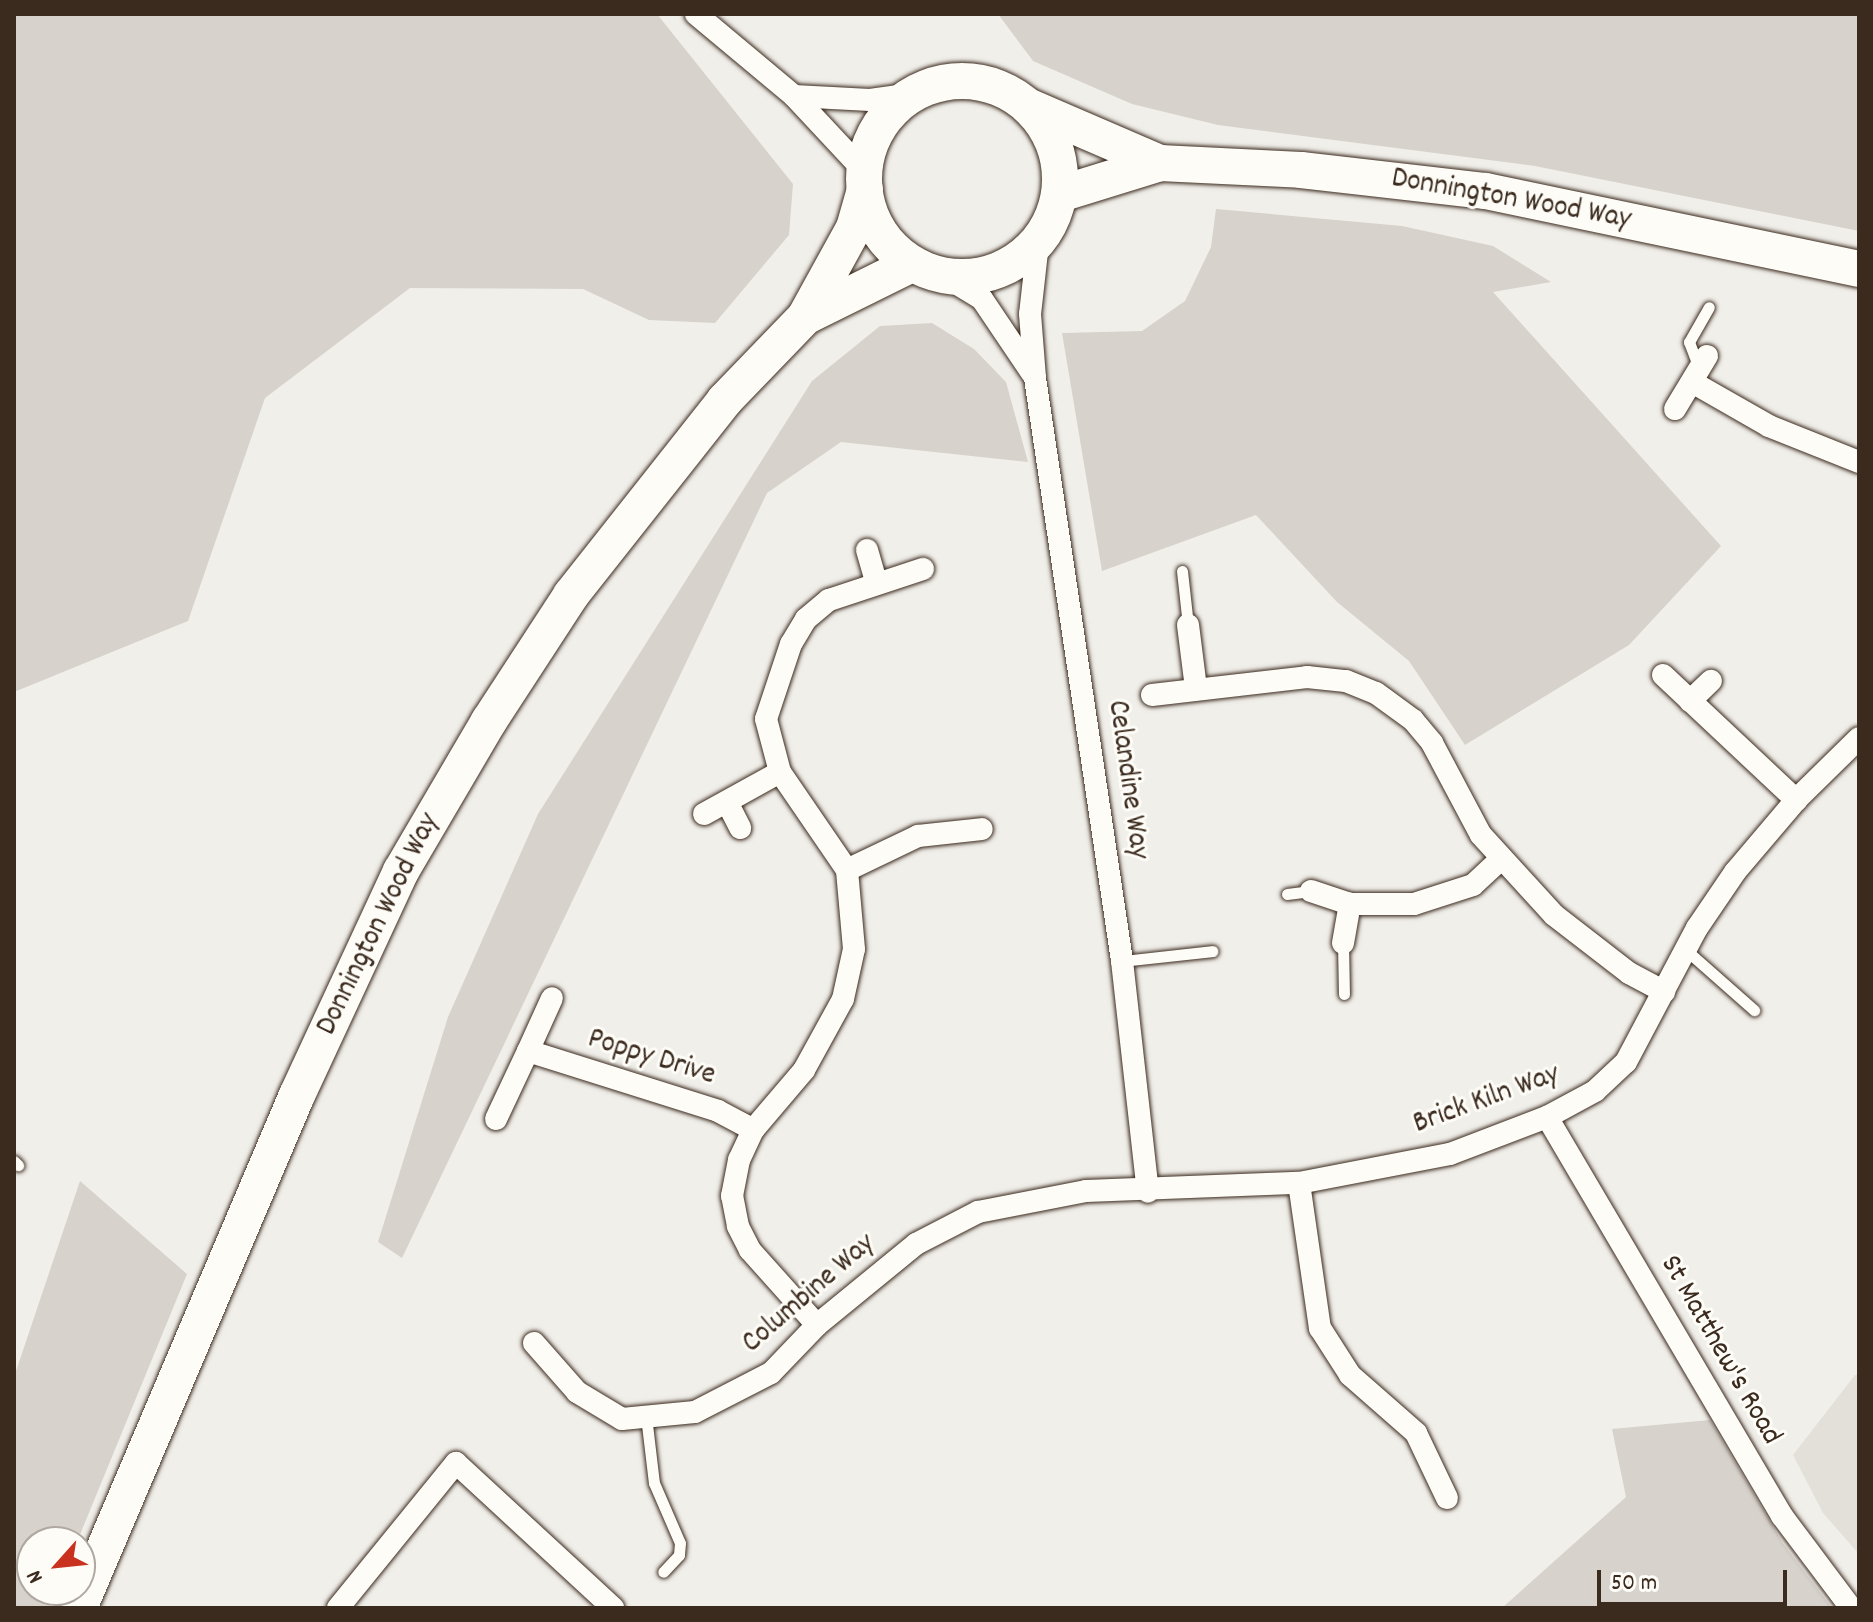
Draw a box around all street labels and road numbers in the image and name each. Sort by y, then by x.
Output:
street label: Donnington Wood Way [1388,162,1634,240]
street label: Celandine Way [1097,698,1155,862]
street label: Donnington Wood Way [311,808,449,1042]
street label: Poppy Drive [583,1023,719,1095]
street label: Brick Kiln Way [1409,1058,1565,1144]
street label: Columbine Way [736,1227,884,1363]
street label: St Matthew's Road [1650,1250,1788,1452]

